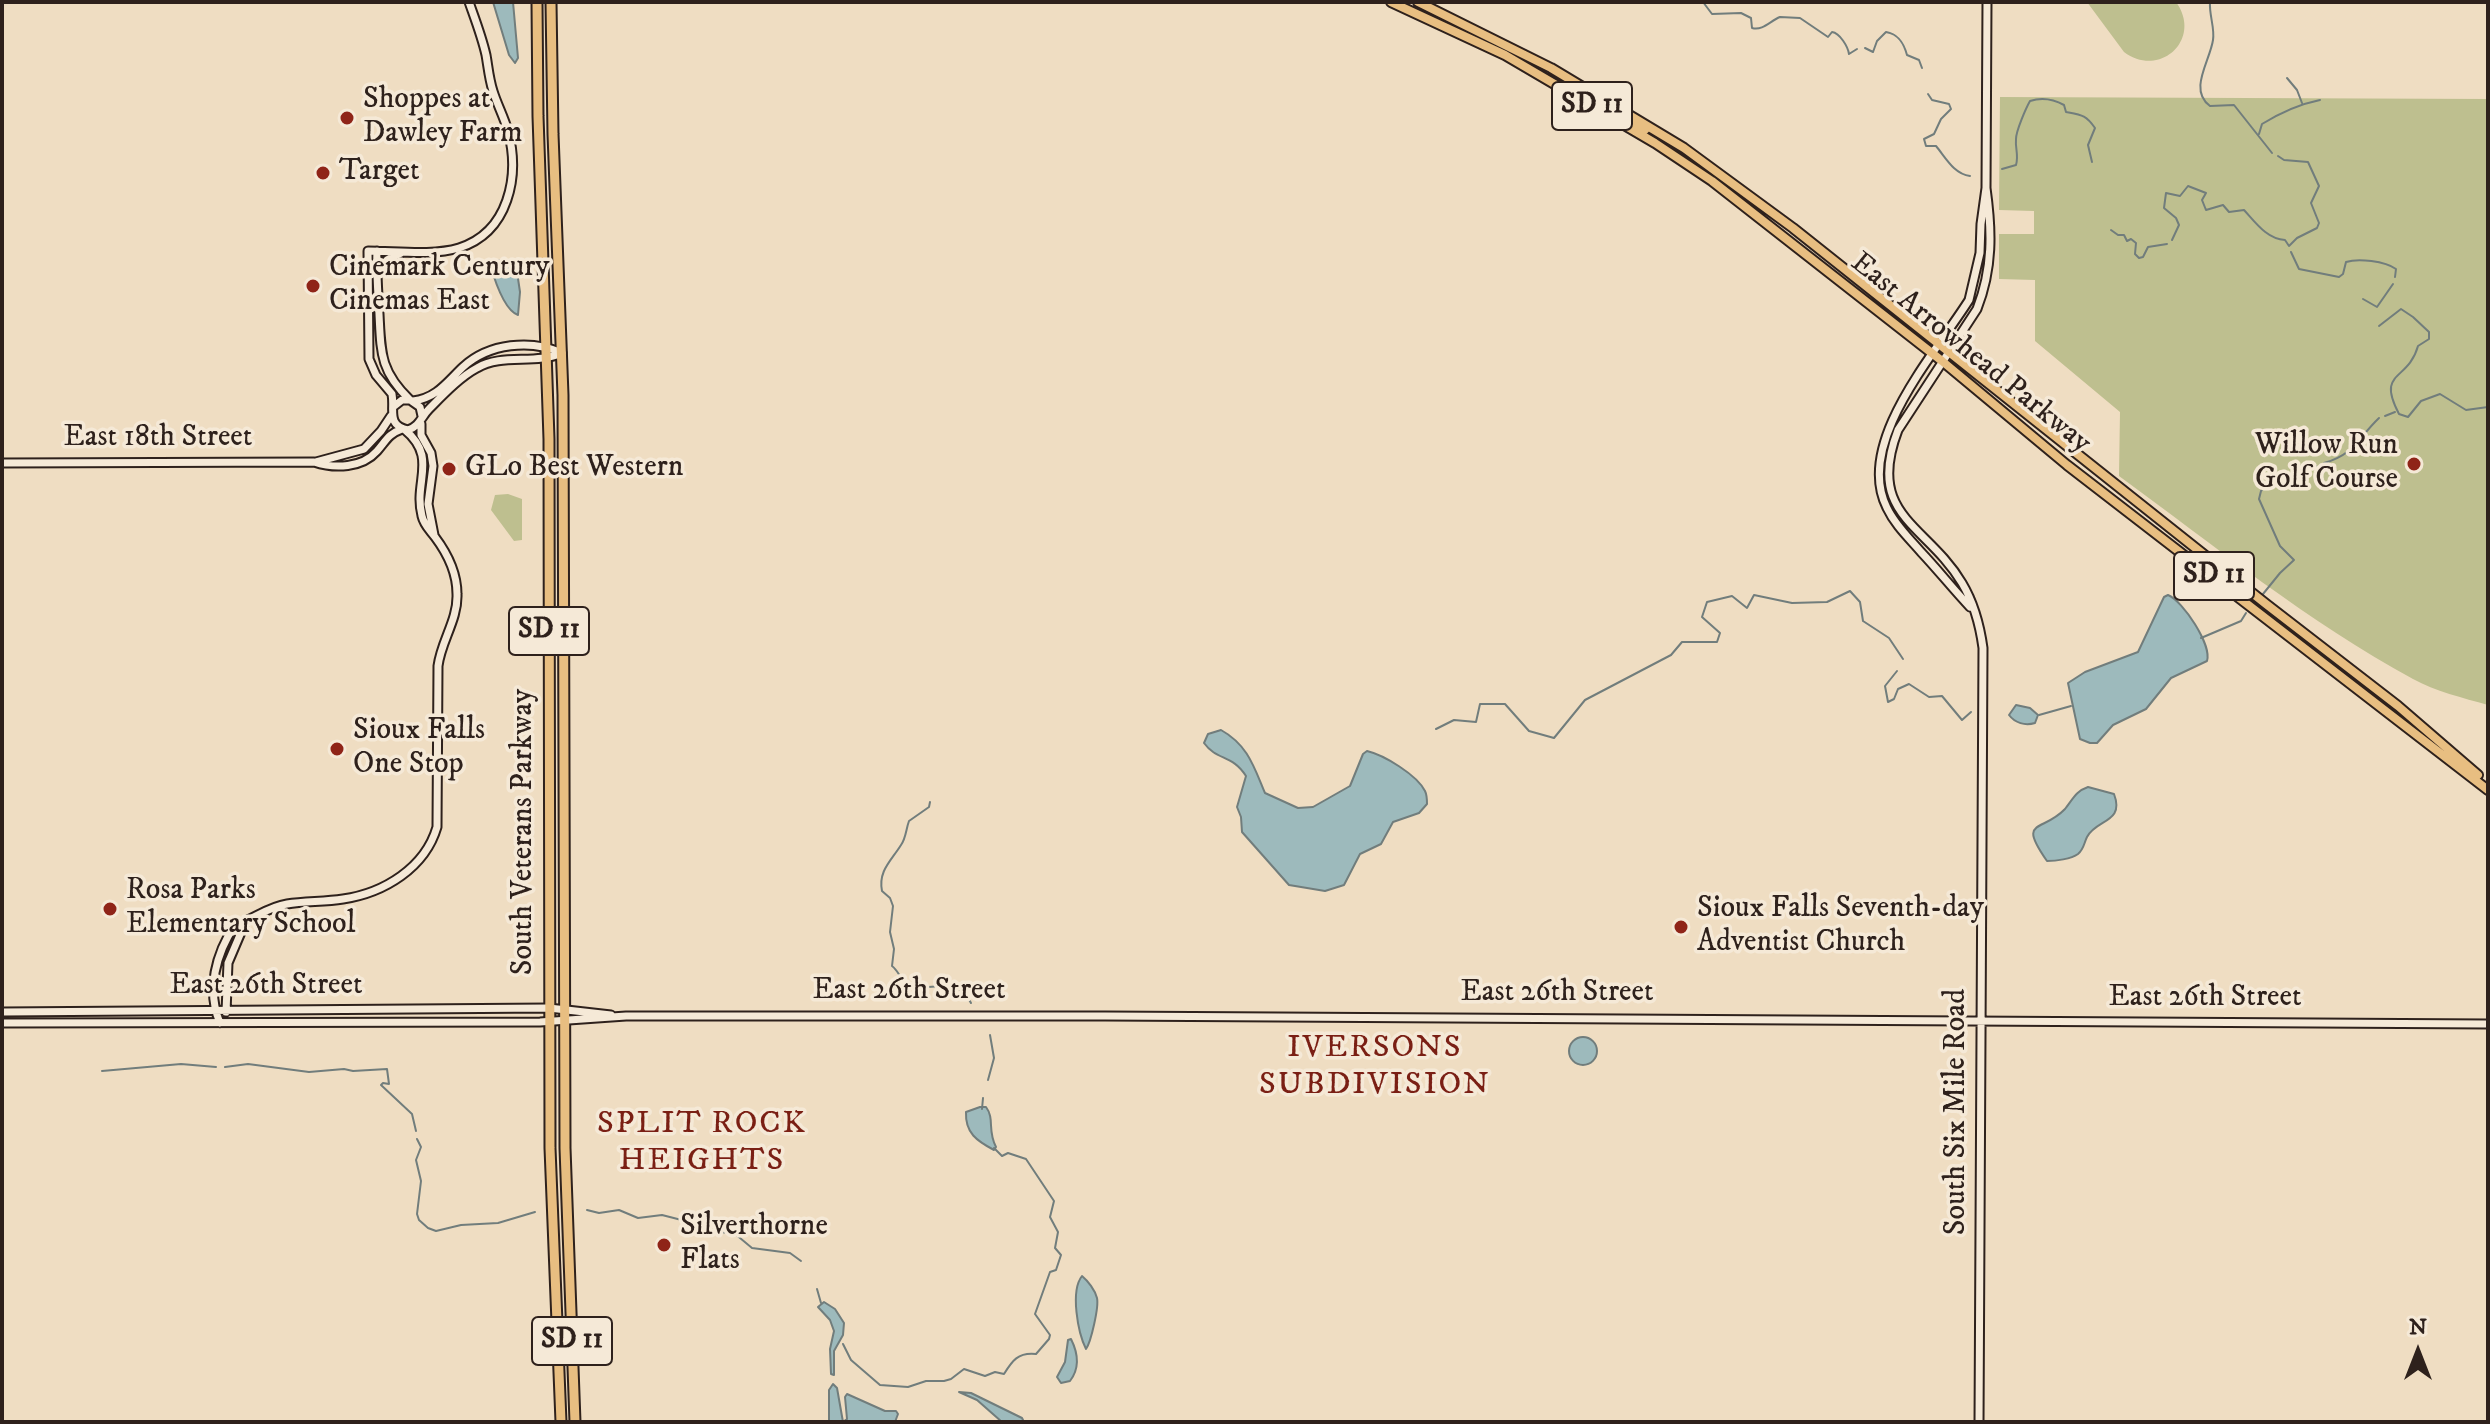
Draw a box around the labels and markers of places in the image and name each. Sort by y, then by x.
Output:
place label: Shoppes at Dawley Farm [363,83,523,154]
marker: Shoppes at Dawley Farm [338,109,356,127]
place label: Target [339,155,420,191]
marker: Target [314,164,332,182]
place label: Cinemark Century Cinemas East [329,251,550,322]
marker: Cinemark Century Cinemas East [304,277,322,295]
place label: Willow Run Golf Course [2255,429,2398,500]
place label: GLo Best Western [465,451,683,487]
marker: Willow Run Golf Course [2405,455,2423,473]
marker: GLo Best Western [440,460,458,478]
place label: Sioux Falls One Stop [353,714,485,784]
marker: Sioux Falls One Stop [328,740,346,758]
place label: Rosa Parks Elementary School [126,874,355,944]
place label: Sioux Falls Seventh-day Adventist Church [1697,892,1984,962]
marker: Rosa Parks Elementary School [101,900,119,918]
marker: Sioux Falls Seventh-day Adventist Church [1672,918,1690,936]
place label: Silverthorne Flats [680,1210,828,1280]
marker: Silverthorne Flats [655,1236,673,1254]

